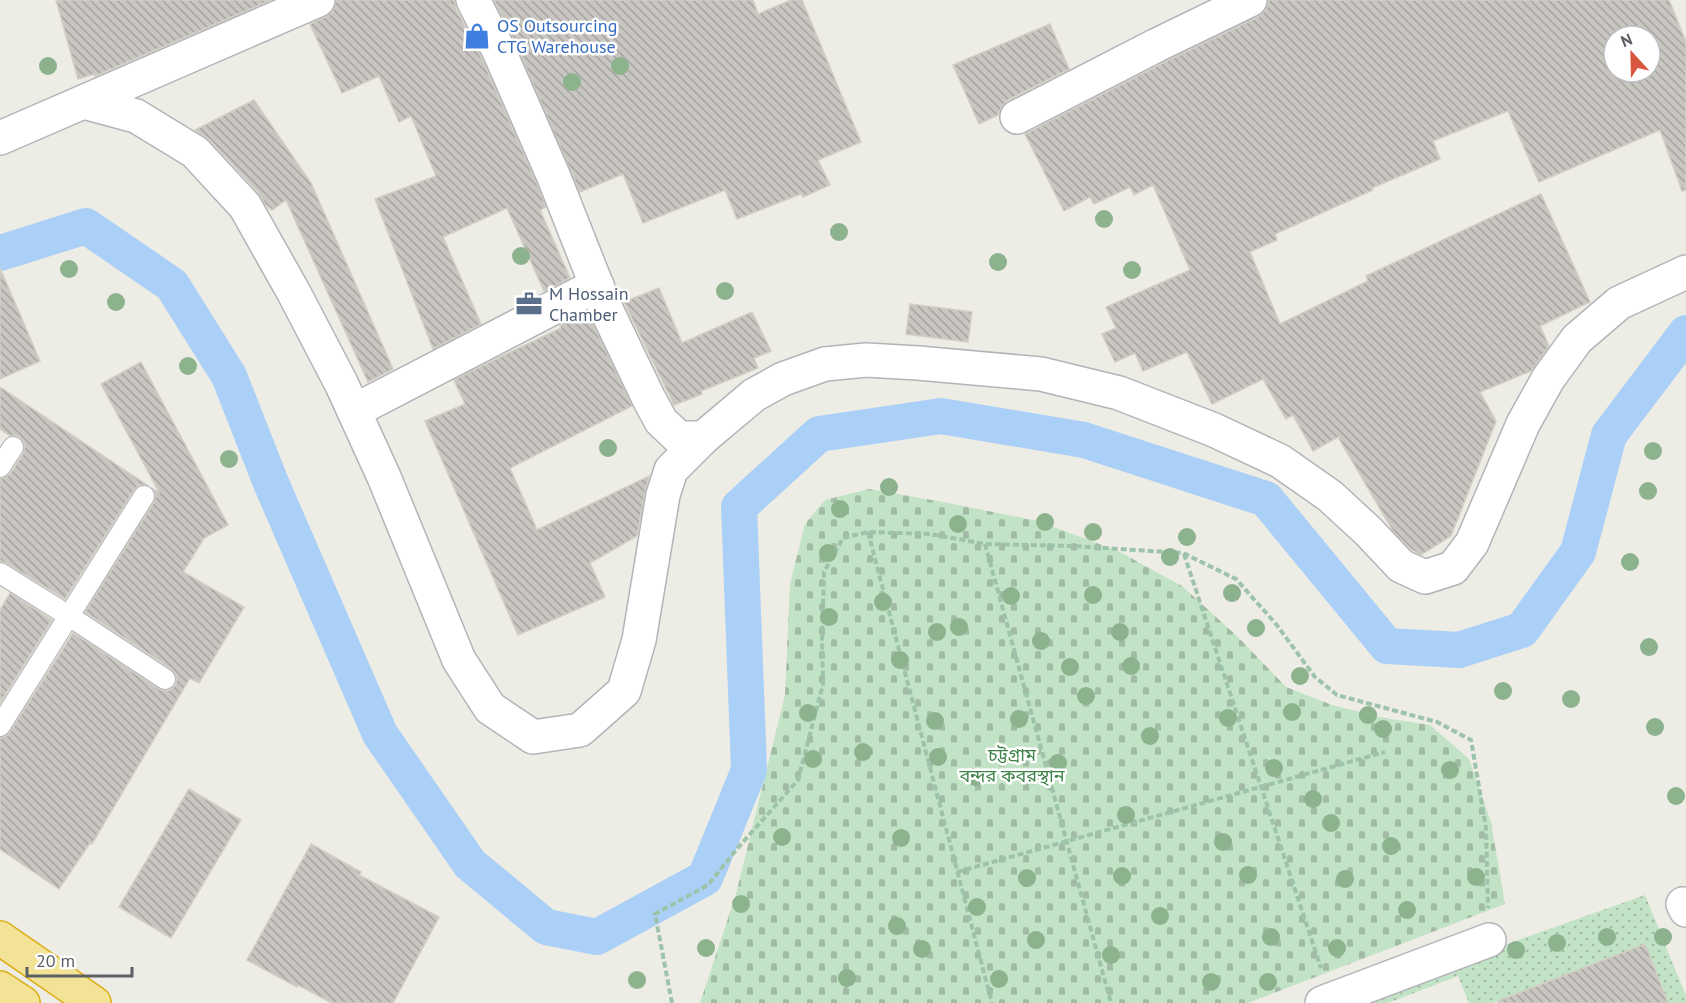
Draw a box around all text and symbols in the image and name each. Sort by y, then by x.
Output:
place label: OS Outsourcing CTG Warehouse [497,14,617,58]
shop icon: OS Outsourcing CTG Warehouse [462,21,492,51]
north arrow [1602,24,1662,84]
text: N [1618,29,1635,51]
place label: M Hossain Chamber [549,282,629,326]
office icon: M Hossain Chamber [514,289,544,319]
park label: চট্টগ্রাম বন্দর কবরস্থান [958,743,1066,787]
scale bar [27,940,132,978]
text: 20 m [36,949,75,972]

